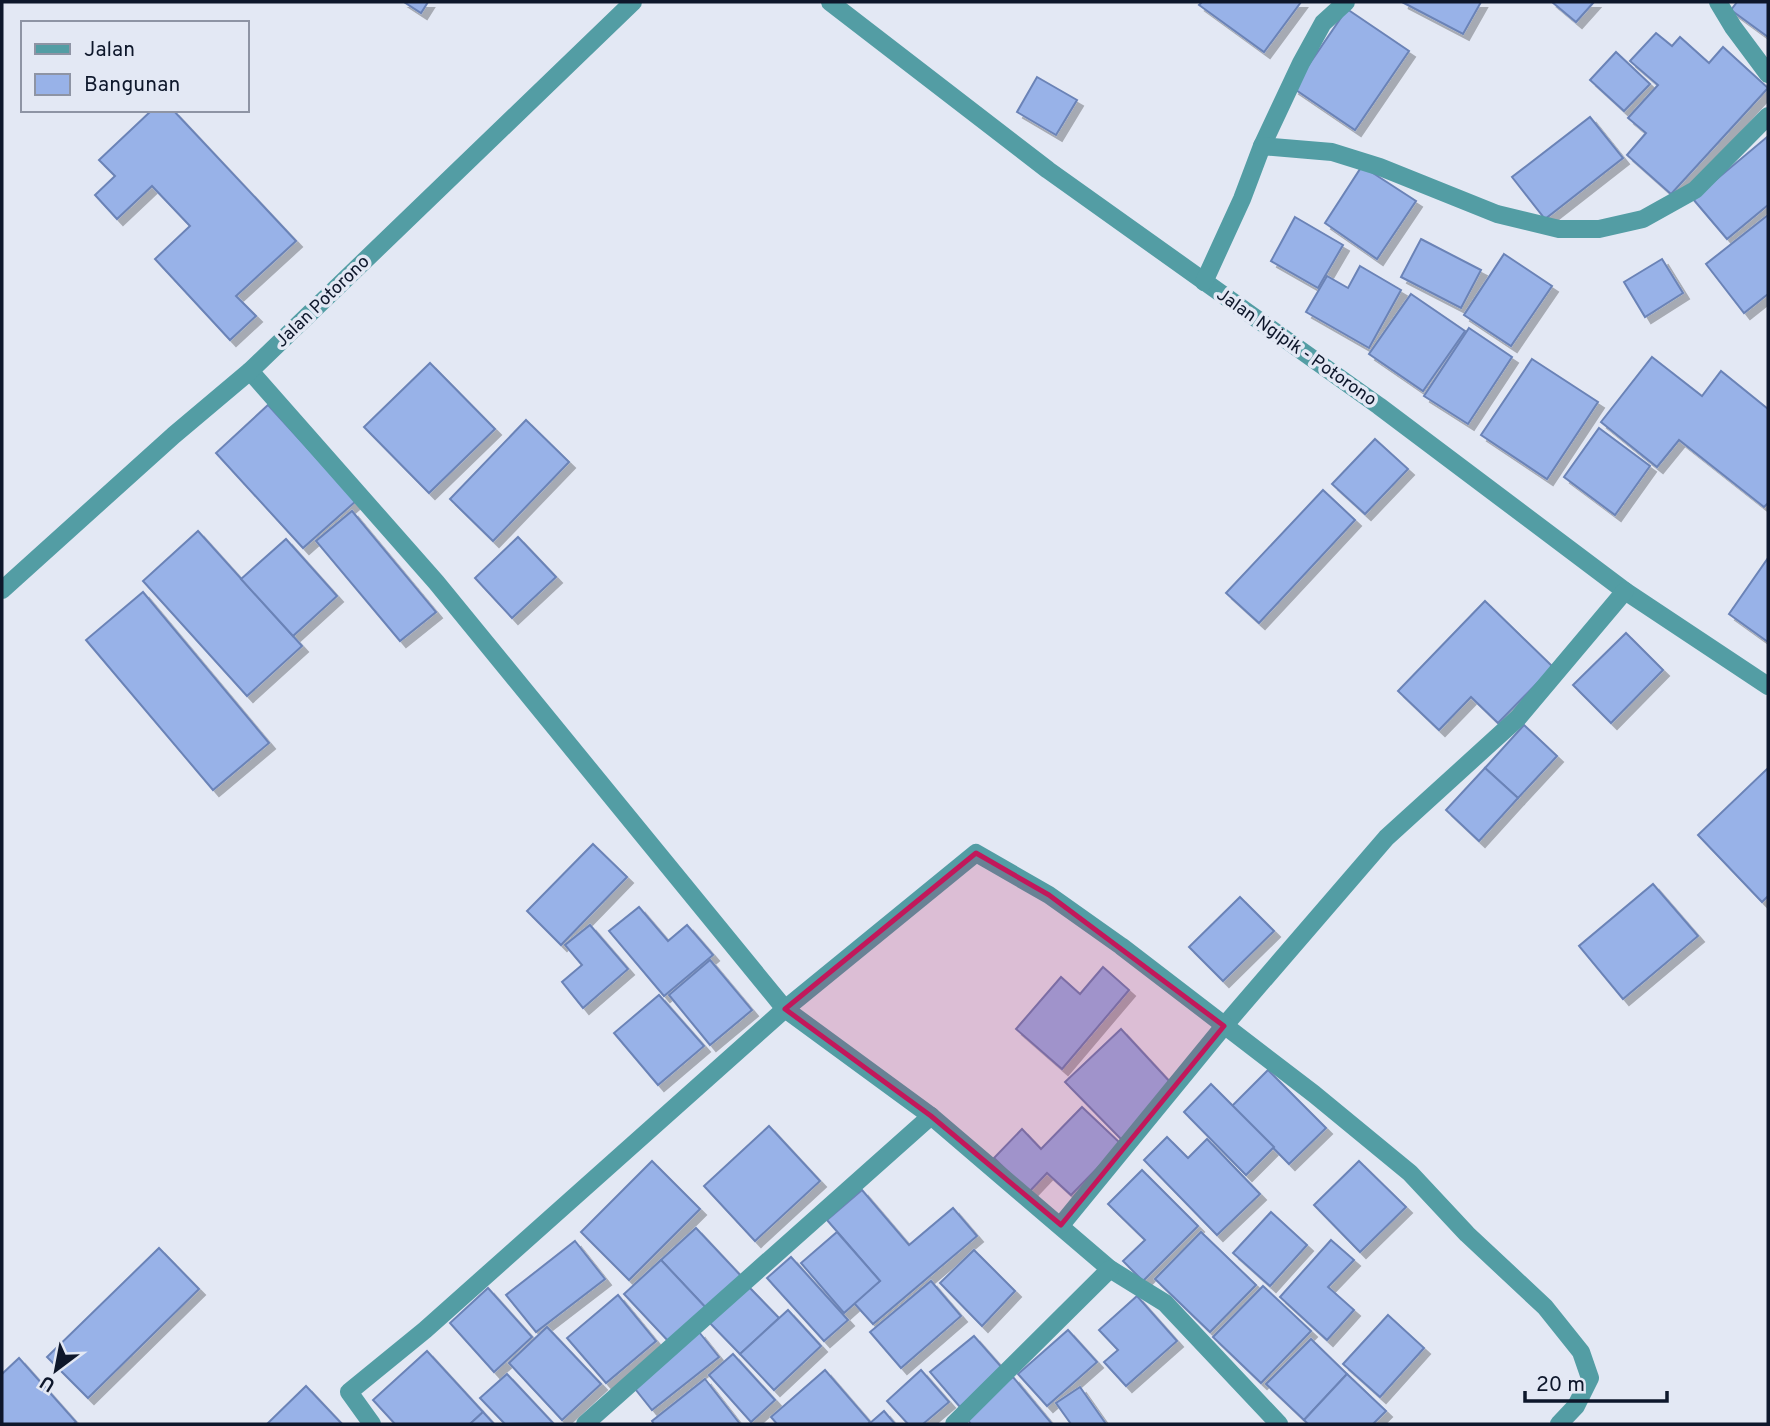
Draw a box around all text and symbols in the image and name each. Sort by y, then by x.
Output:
legend [21,21,248,112]
text: Jalan [84,37,135,64]
text: Bangunan [84,72,180,99]
street label: Jalan Potorono [271,251,375,353]
street label: Jalan Ngipik - Potorono [1211,284,1381,412]
north arrow [21,1335,91,1405]
scale bar [1525,1360,1667,1404]
text: U [36,1369,60,1396]
text: 20 m [1536,1372,1585,1399]

